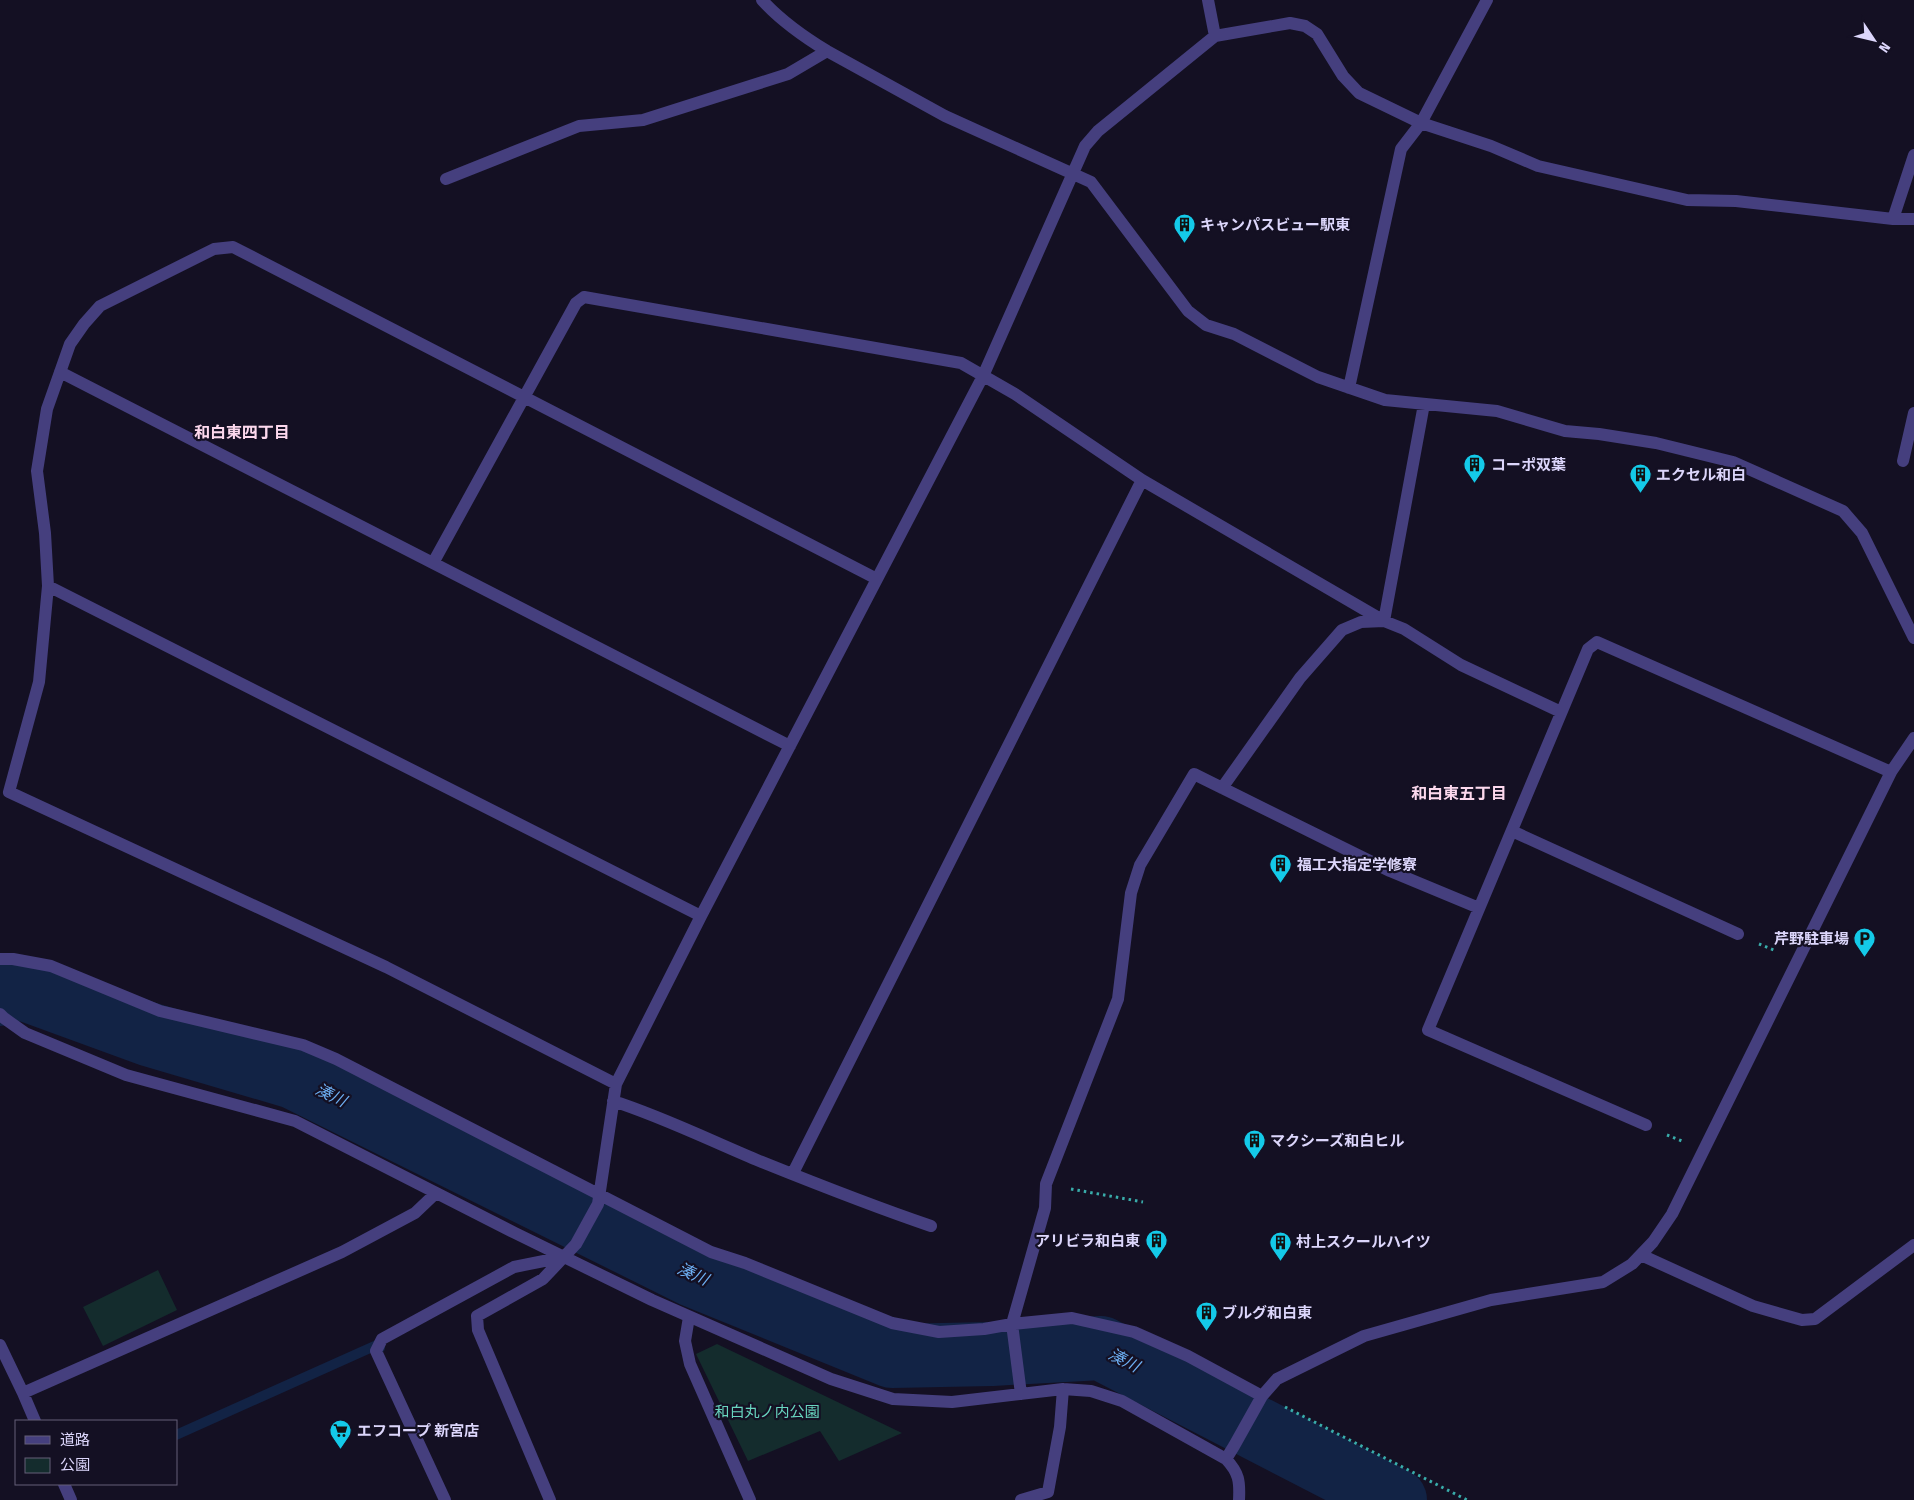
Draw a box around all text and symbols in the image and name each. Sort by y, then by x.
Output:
north arrow [1849,15,1899,65]
text: N [1875,39,1894,55]
building icon: キャンパスビュー駅東 [1172,213,1196,244]
place label: キャンパスビュー駅東 [1200,216,1350,234]
district label: 和白東四丁目 [194,423,290,442]
building icon: コーポ双葉 [1463,453,1487,484]
place label: コーポ双葉 [1491,456,1566,474]
building icon: エクセル和白 [1628,463,1652,494]
place label: エクセル和白 [1656,466,1746,484]
district label: 和白東五丁目 [1411,784,1507,803]
building icon: 福工大指定学修寮 [1269,853,1293,884]
place label: 福工大指定学修寮 [1296,856,1417,874]
parking icon: 芹野駐車場 [1853,927,1877,958]
place label: 芹野駐車場 [1774,930,1849,948]
water label: 湊川 [312,1079,351,1111]
building icon: マクシーズ和白ヒル [1242,1129,1266,1160]
place label: マクシーズ和白ヒル [1270,1132,1404,1150]
building icon: アリビラ和白東 [1144,1229,1168,1260]
building icon: 村上スクールハイツ [1268,1230,1292,1261]
place label: アリビラ和白東 [1035,1232,1140,1250]
place label: 村上スクールハイツ [1296,1233,1431,1251]
water label: 湊川 [675,1259,713,1290]
building icon: ブルグ和白東 [1194,1301,1218,1332]
place label: ブルグ和白東 [1222,1304,1312,1322]
water label: 湊川 [1105,1344,1144,1377]
park label: 和白丸ノ内公園 [714,1403,820,1421]
supermarket icon: エフコープ 新宮店 [329,1419,353,1450]
legend [15,1420,178,1485]
place label: エフコープ 新宮店 [357,1422,479,1440]
text: 道路 [60,1431,90,1449]
text: 公園 [60,1456,90,1474]

